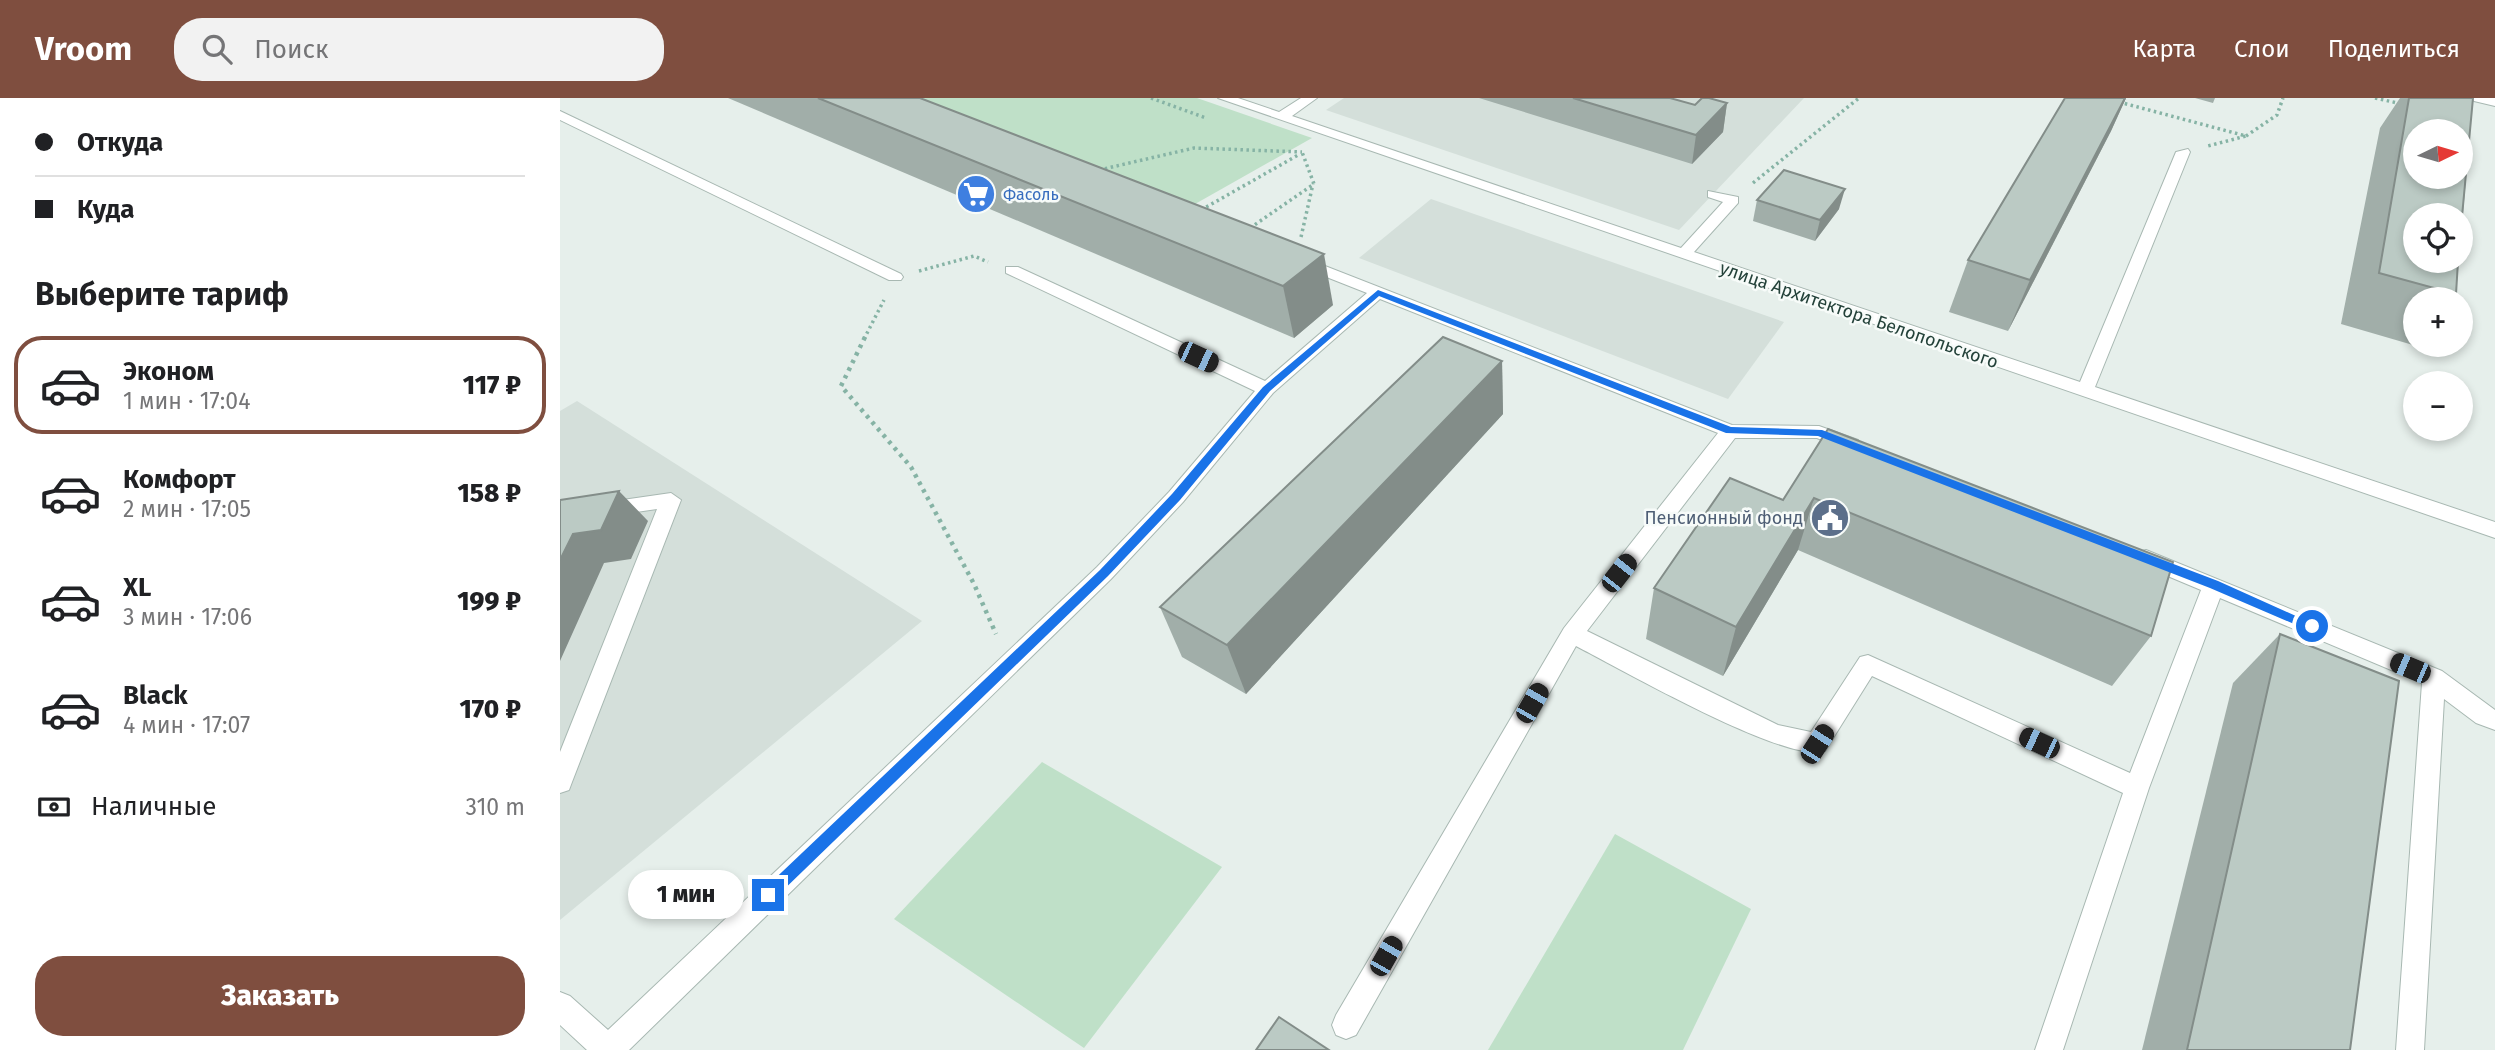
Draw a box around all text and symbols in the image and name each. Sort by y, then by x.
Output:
search box [174,18,664,81]
text: Vroom [35,29,132,69]
icon: search [198,30,236,68]
text: Поиск [254,34,328,65]
text: Карта [2132,35,2196,63]
text: Слои [2234,35,2290,63]
text: Поделиться [2328,35,2460,63]
north arrow [2403,119,2473,189]
map controls [2403,119,2473,441]
text: Откуда [77,127,163,158]
supermarket icon: Фасоль [955,173,997,215]
place label: Фасоль [1003,185,1059,204]
text: Куда [77,194,135,225]
button: locate [2403,203,2473,273]
street label: улица Архитектора Белопольского [1717,257,2001,373]
text: Выберите тариф [35,275,289,313]
button: + [2403,287,2473,357]
car [1175,339,1222,375]
icon: car [39,354,102,417]
text: Эконом [123,356,214,387]
text: 117 ₽ [463,370,521,401]
button: − [2403,371,2473,441]
text: 1 мин · 17:04 [123,387,250,415]
icon: car [39,462,102,525]
text: Комфорт [123,464,236,495]
text: 158 ₽ [457,478,521,509]
text: 2 мин · 17:05 [123,495,251,523]
public building icon: Пенсионный фонд [1809,497,1851,539]
place label: Пенсионный фонд [1644,507,1803,529]
car [1598,550,1641,596]
icon: car [39,570,102,633]
text: XL [123,572,151,603]
text: 199 ₽ [457,586,521,617]
text: 3 мин · 17:06 [123,603,252,631]
route start [2296,610,2328,642]
car [2387,650,2434,686]
icon: car [39,678,102,741]
text: Black [123,680,188,711]
car [1513,680,1552,726]
text: 170 ₽ [459,694,521,725]
text: 4 мин · 17:07 [123,711,250,739]
car [1797,721,1838,767]
car [2016,725,2063,761]
icon: cash [35,788,73,826]
text: Наличные [91,791,216,822]
text: 310 m [465,793,525,821]
callout: 1 мин [628,870,744,920]
route end [752,879,784,911]
text: 1 мин [657,880,715,908]
car [1367,933,1406,979]
button: Заказать [35,956,525,1036]

